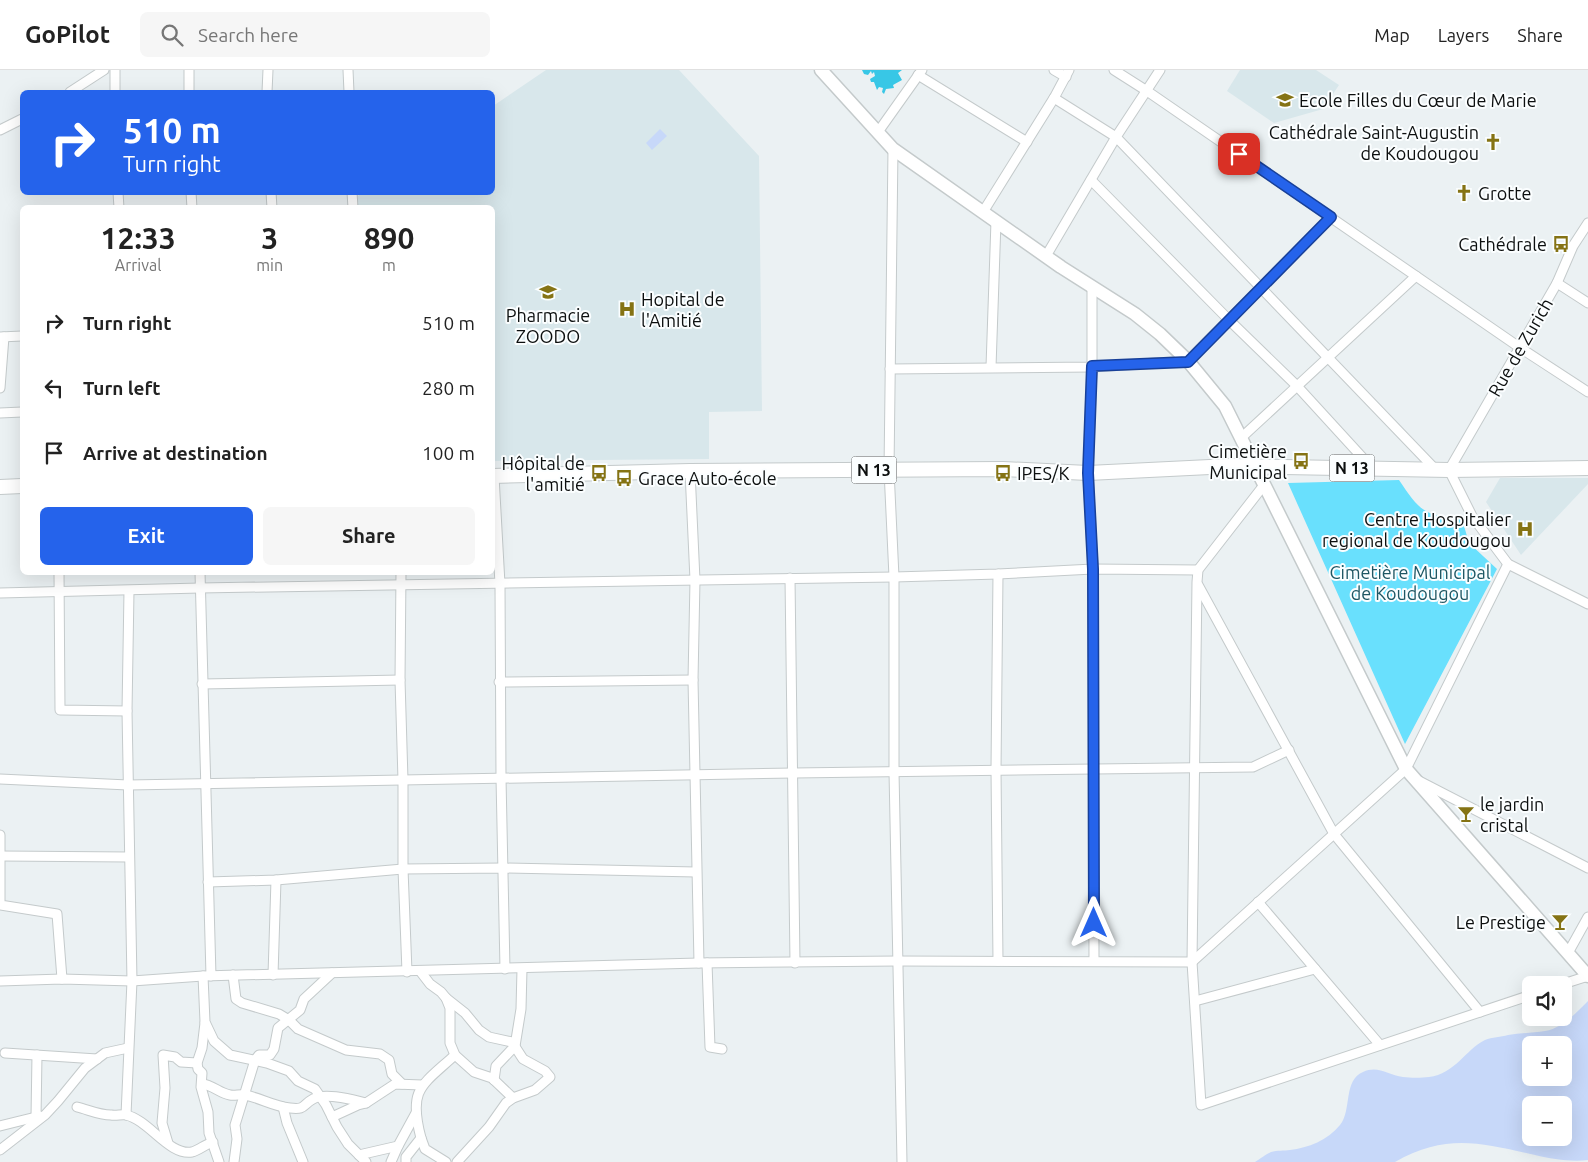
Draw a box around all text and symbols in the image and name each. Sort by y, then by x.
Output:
search box [140,12,490,57]
text: GoPilot [25,21,110,48]
icon: search [158,21,186,49]
text: Search here [198,24,298,46]
text: Map [1374,25,1410,45]
text: Layers [1438,25,1489,45]
text: Share [1517,25,1563,45]
school or university icon: Ecole Filles du Cœur de Marie [1275,90,1295,110]
place label: Ecole Filles du Cœur de Marie [1299,90,1537,110]
icon: right [40,110,105,175]
text: 510 m [123,110,221,150]
place label: Cathédrale Saint-Augustin de Koudougou [1269,122,1479,163]
church icon: Cathédrale Saint-Augustin de Koudougou [1483,132,1503,152]
pin [1218,133,1260,175]
icon: arrive [1225,140,1253,168]
text: Turn right [123,151,221,176]
church icon: Grotte [1454,183,1474,203]
place label: Grotte [1478,183,1531,203]
text: 12:33 [101,221,176,255]
text: 3 [261,221,278,255]
text: 890 [364,221,414,255]
place label: Cathédrale [1458,234,1547,254]
bus stop icon: Cathédrale [1551,234,1571,254]
text: Arrival [115,256,161,274]
text: min [256,256,283,274]
text: m [382,256,396,274]
school or university icon: Pharmacie ZOODO [538,282,558,302]
place label: Hopital de l'Amitié [641,289,725,330]
street label: Rue de Zurich [1484,294,1556,400]
hospital icon: Hopital de l'Amitié [617,299,637,319]
place label: Pharmacie ZOODO [506,305,590,346]
icon: right [40,309,68,337]
text: Turn right [83,312,171,334]
text: 510 m [422,312,475,334]
icon: left [40,374,68,402]
text: Turn left [83,377,161,399]
text: 280 m [422,377,475,399]
icon: arrive [40,439,68,467]
place label: Cimetière Municipal [1208,441,1287,482]
text: Arrive at destination [83,442,268,464]
text: 100 m [422,442,475,464]
bus stop icon: Cimetière Municipal [1291,451,1311,471]
place label: Hôpital de l'amitié [501,453,585,494]
road number: N 13 [1330,454,1374,482]
road number: N 13 [852,456,896,484]
bus stop icon: Hôpital de l'amitié [589,463,609,483]
bus stop icon: IPES/K [993,463,1013,483]
place label: IPES/K [1017,463,1069,483]
bus stop icon: Grace Auto-école [614,468,634,488]
place label: Grace Auto-école [638,468,777,488]
button: Exit [40,507,253,565]
button: Share [263,507,475,565]
place label: Centre Hospitalier regional de Koudougou [1322,509,1511,550]
hospital icon: Centre Hospitalier regional de Koudougou [1515,519,1535,539]
park label: Cimetière Municipal de Koudougou [1330,562,1491,603]
place label: le jardin cristal [1480,794,1544,835]
bar icon: le jardin cristal [1456,804,1476,824]
position arrow [1067,896,1119,948]
place label: Le Prestige [1456,912,1546,932]
bar icon: Le Prestige [1550,912,1570,932]
map controls [1522,976,1572,1146]
button: sound [1522,976,1572,1026]
button: + [1522,1036,1572,1086]
button: − [1522,1096,1572,1146]

